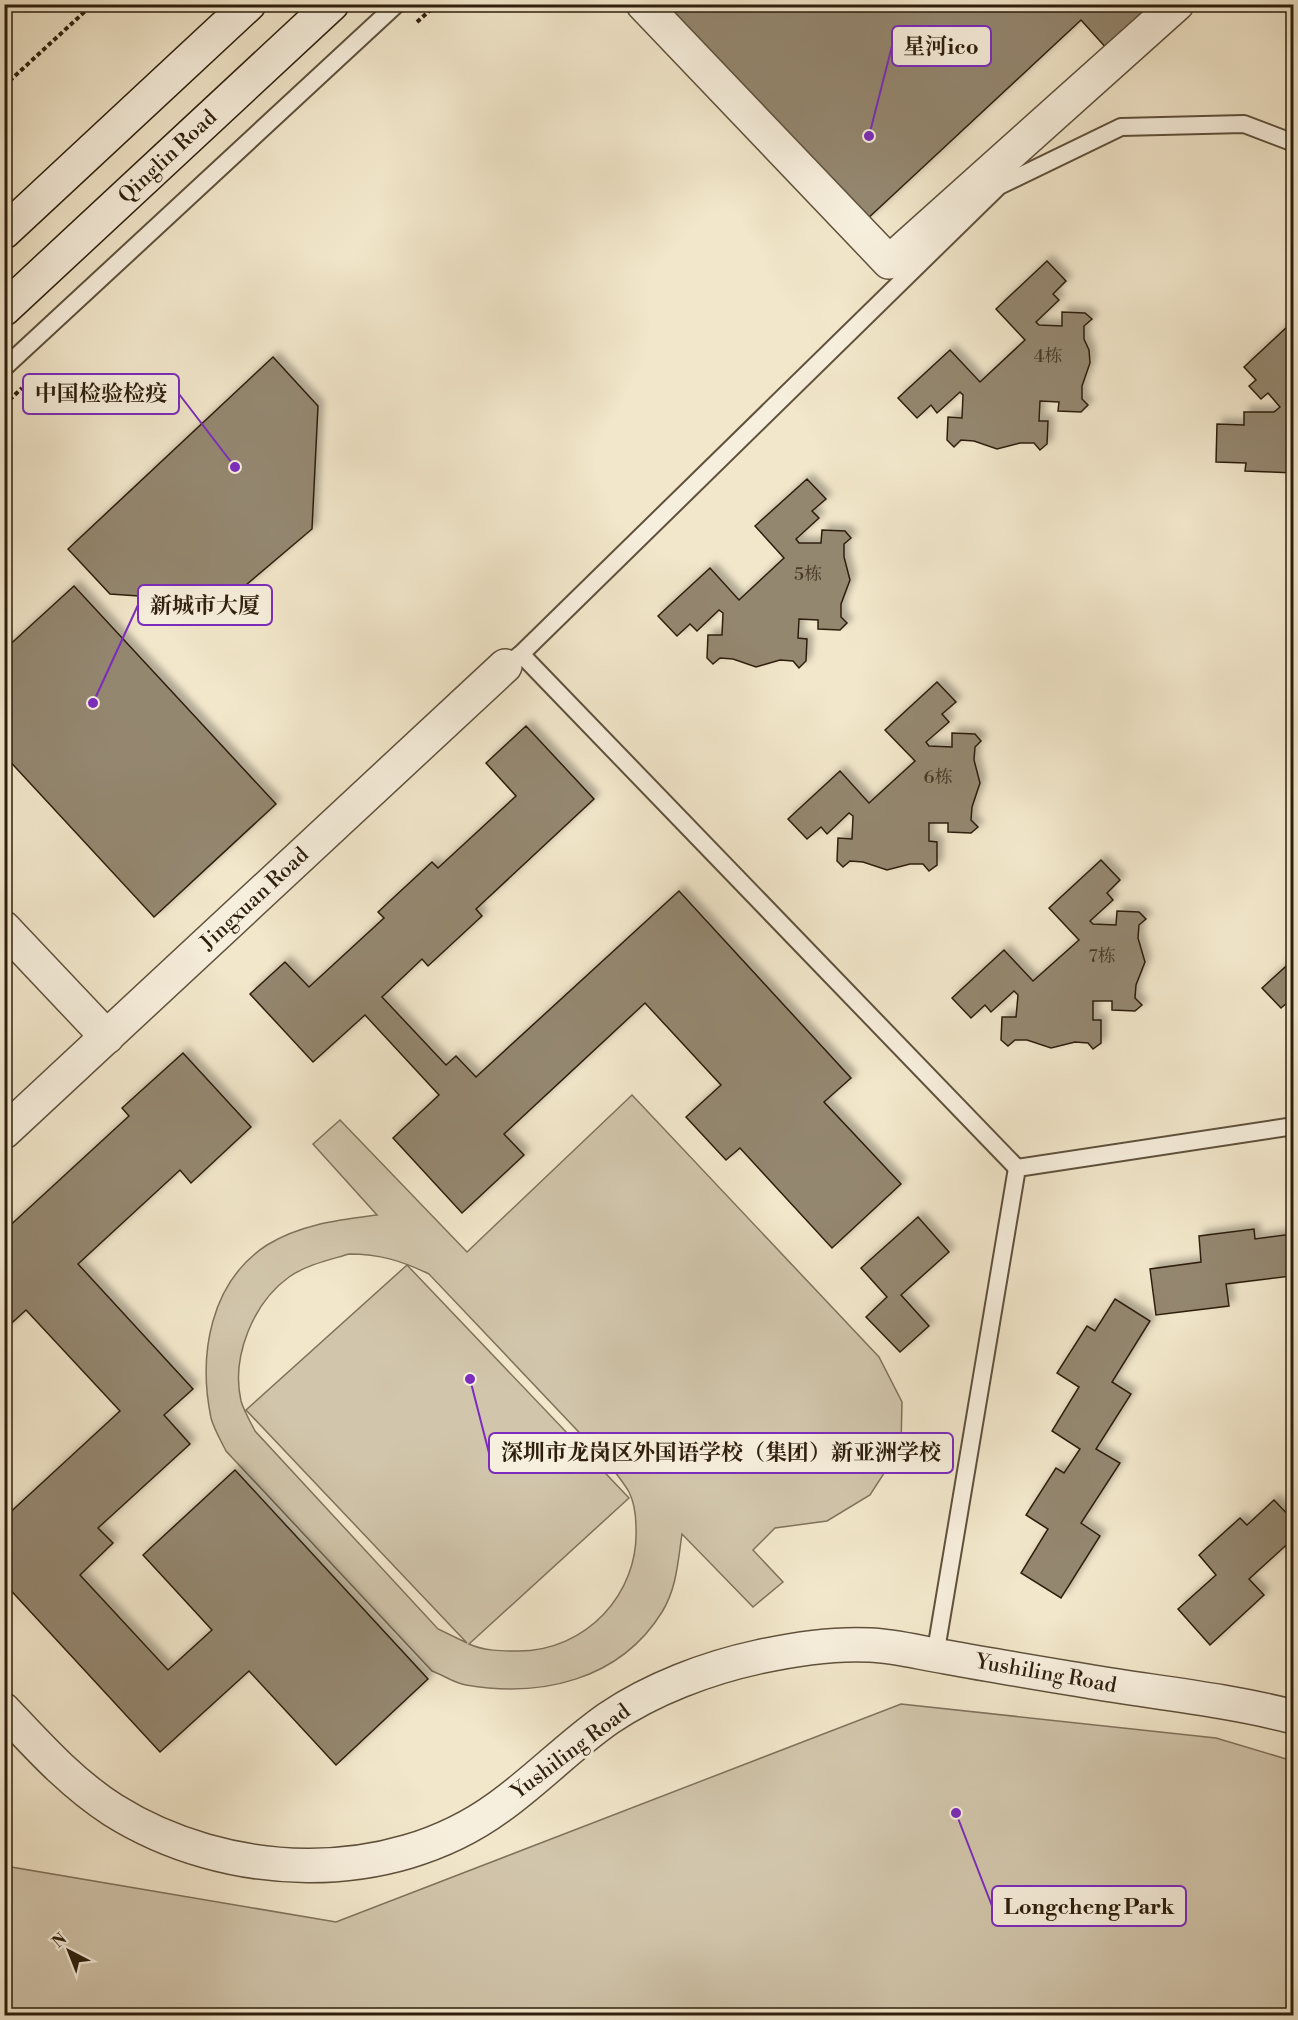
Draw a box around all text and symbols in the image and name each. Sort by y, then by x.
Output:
callout: 星河ico [892,26,991,66]
text: 星河ico [903,34,979,61]
street label: Qinglin Road [113,105,223,209]
house number: 4栋 [1034,345,1062,368]
callout: 中国检验检疫 [23,374,179,414]
text: 中国检验检疫 [35,381,167,408]
house number: 5栋 [794,563,822,586]
callout: 新城市大厦 [138,585,272,625]
text: 新城市大厦 [150,593,260,620]
house number: 6栋 [924,766,952,789]
street label: Jingxuan Road [195,842,315,957]
house number: 7栋 [1088,945,1116,968]
callout: 深圳市龙岗区外国语学校（集团）新亚洲学校 [489,1433,953,1473]
text: 深圳市龙岗区外国语学校（集团）新亚洲学校 [501,1440,941,1467]
street label: Yushiling Road [973,1649,1119,1699]
street label: Yushiling Road [505,1699,636,1806]
callout: Longcheng Park [992,1886,1186,1926]
text: Longcheng Park [1004,1894,1175,1921]
north arrow [39,1921,99,1981]
text: N [48,1929,71,1952]

